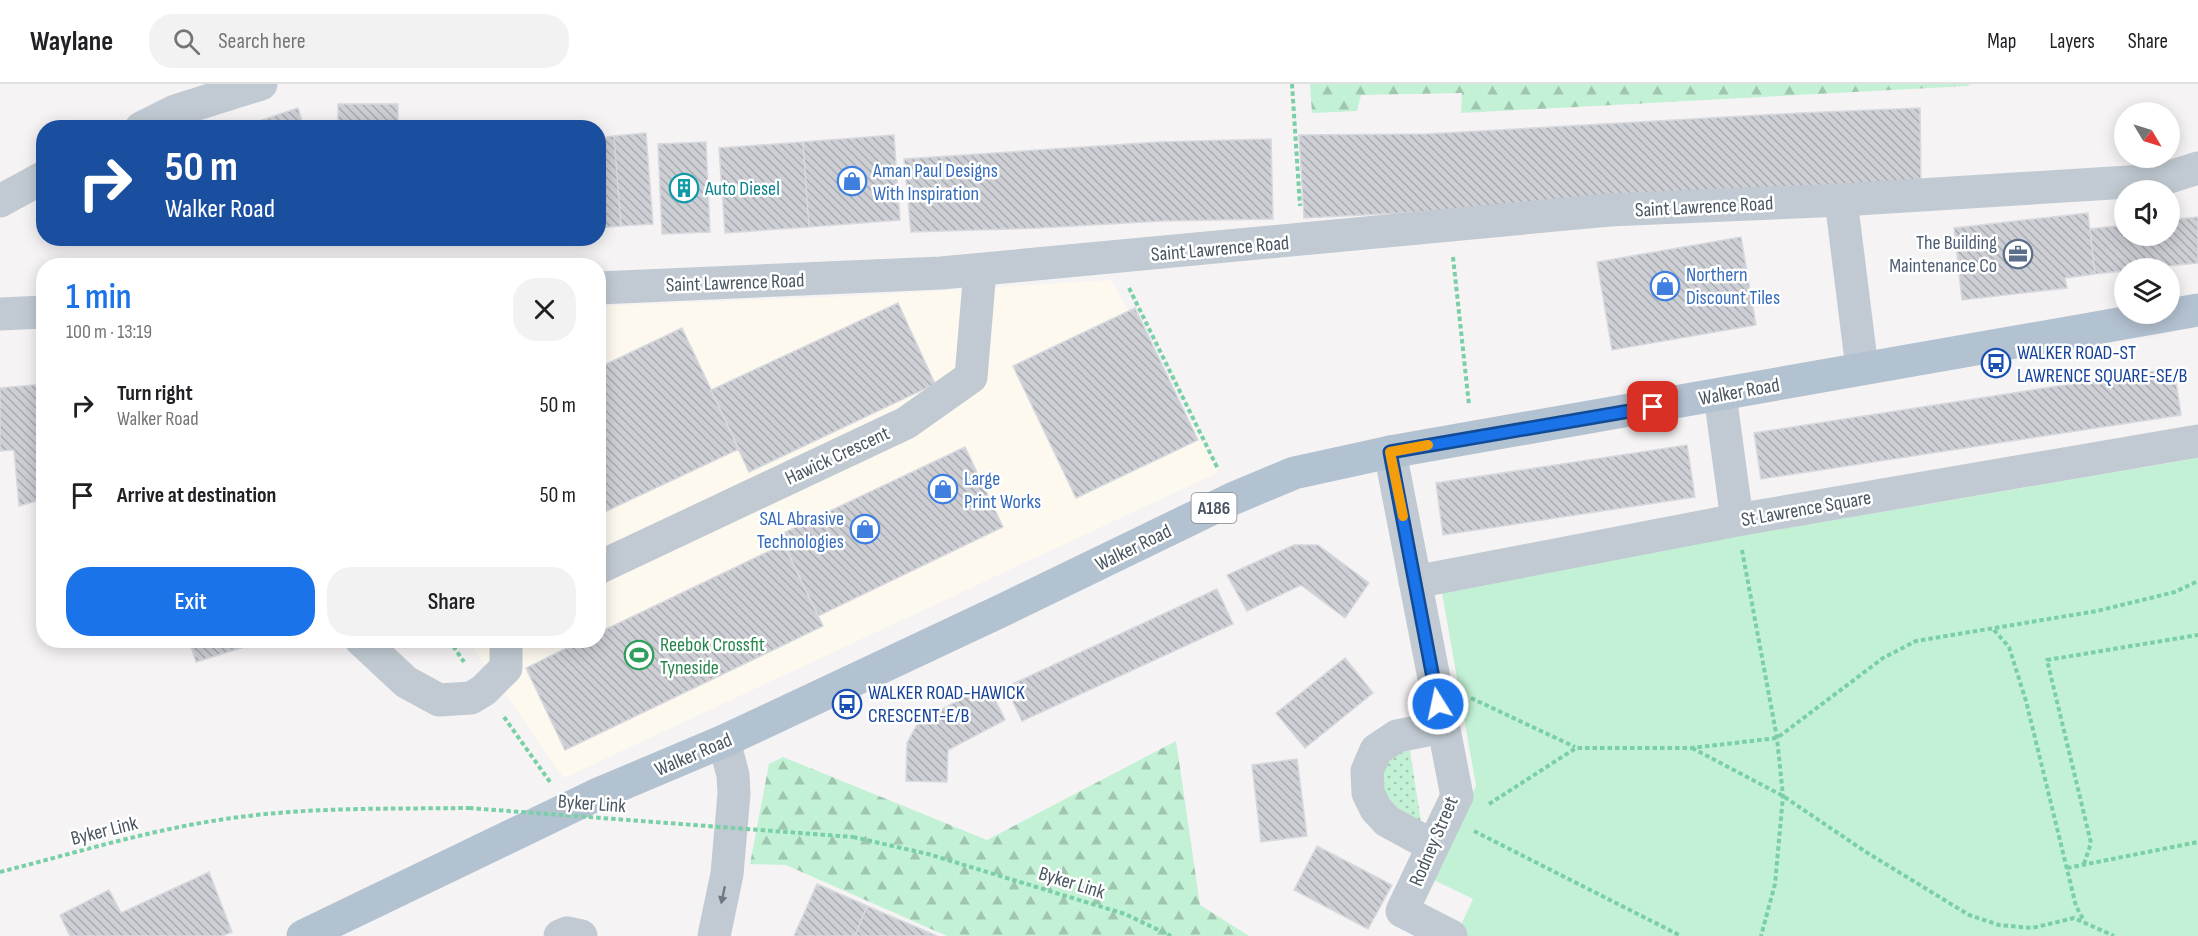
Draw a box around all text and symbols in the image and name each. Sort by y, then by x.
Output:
search box [149,14,569,68]
text: Waylane [30,25,113,58]
icon: search [170,25,203,58]
text: Search here [218,28,306,55]
text: Map [1987,29,2016,54]
text: Layers [2049,29,2095,54]
text: Share [2128,29,2168,54]
north arrow [2114,102,2180,168]
map controls [2114,102,2180,324]
text: 50 m [165,142,238,193]
icon: right [66,144,144,222]
place label: Aman Paul Designs With Inspiration [872,159,998,206]
shop icon: Aman Paul Designs With Inspiration [836,165,868,197]
building icon: Auto Diesel [668,172,700,204]
place label: Auto Diesel [704,177,780,201]
button: sound [2114,180,2180,246]
street label: Saint Lawrence Road [1634,191,1774,223]
text: Walker Road [165,193,275,225]
street label: Saint Lawrence Road [1150,231,1290,267]
place label: The Building Maintenance Co [1889,231,1997,278]
office icon: The Building Maintenance Co [2002,238,2034,270]
button: layers [2114,258,2180,324]
place label: Northern Discount Tiles [1686,263,1780,310]
street label: Saint Lawrence Road [665,269,805,297]
shop icon: Northern Discount Tiles [1649,270,1681,302]
text: 1 min [66,276,131,319]
button: close [513,278,576,341]
text: 100 m · 13:19 [66,320,152,344]
place label: WALKER ROAD-ST LAWRENCE SQUARE-SE/B [2017,341,2188,388]
bus stop icon: WALKER ROAD-ST LAWRENCE SQUARE-SE/B [1980,347,2012,379]
street label: Walker Road [1697,373,1781,411]
text: Turn right [117,380,193,407]
pin [1627,381,1678,432]
icon: right [66,389,99,422]
icon: arrive [1636,390,1669,423]
text: 50 m [540,392,576,419]
text: Walker Road [117,407,199,431]
street label: Hawick Crescent [781,421,893,491]
place label: Large Print Works [964,467,1041,514]
shop icon: Large Print Works [927,473,959,505]
icon: arrive [66,479,99,512]
text: Arrive at destination [117,482,276,509]
text: 50 m [540,482,576,509]
street label: St Lawrence Square [1739,486,1873,532]
road number: A186 [1192,493,1236,523]
place label: SAL Abrasive Technologies [757,507,844,554]
shop icon: SAL Abrasive Technologies [849,513,881,545]
street label: Walker Road [1092,519,1175,577]
button: Exit [66,567,315,636]
button: Share [327,567,576,636]
place label: Reebok Crossfit Tyneside [660,633,765,680]
sports icon: Reebok Crossfit Tyneside [623,639,655,671]
position arrow [1406,672,1470,736]
place label: WALKER ROAD-HAWICK CRESCENT-E/B [868,681,1025,728]
bus stop icon: WALKER ROAD-HAWICK CRESCENT-E/B [831,688,863,720]
street label: Walker Road [651,728,736,782]
street label: Byker Link [557,790,627,818]
street label: Rodney Street [1404,793,1464,890]
street label: Byker Link [68,811,141,851]
street label: Byker Link [1036,862,1108,904]
one-way arrow [718,886,727,905]

